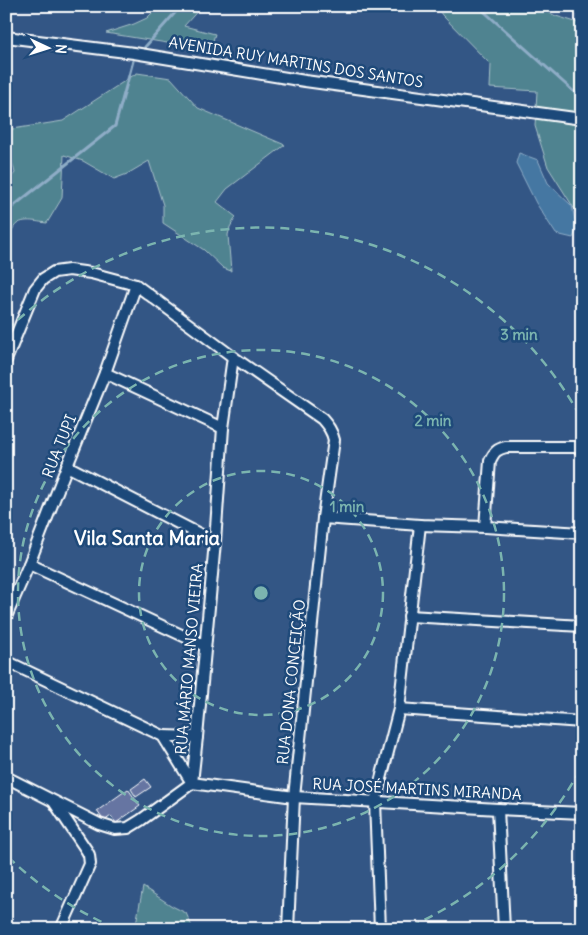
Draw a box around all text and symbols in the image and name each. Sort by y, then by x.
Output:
north arrow [22,22,72,72]
street label: AVENIDA RUY MARTINS DOS SANTOS [167,32,425,92]
text: N [52,43,70,54]
text: 3 min [500,325,538,344]
text: 2 min [415,411,452,430]
street label: RUA TUPI [38,412,80,480]
text: 1 min [330,497,365,516]
district label: Vila Santa Maria [74,525,221,550]
street label: RUA MÁRIO MANSO VIEIRA [171,562,207,755]
centre of rings [252,584,270,602]
street label: RUA DONA CONCEIÇÃO [273,598,309,766]
street label: RUA JOSÉ MARTINS MIRANDA [312,774,522,804]

